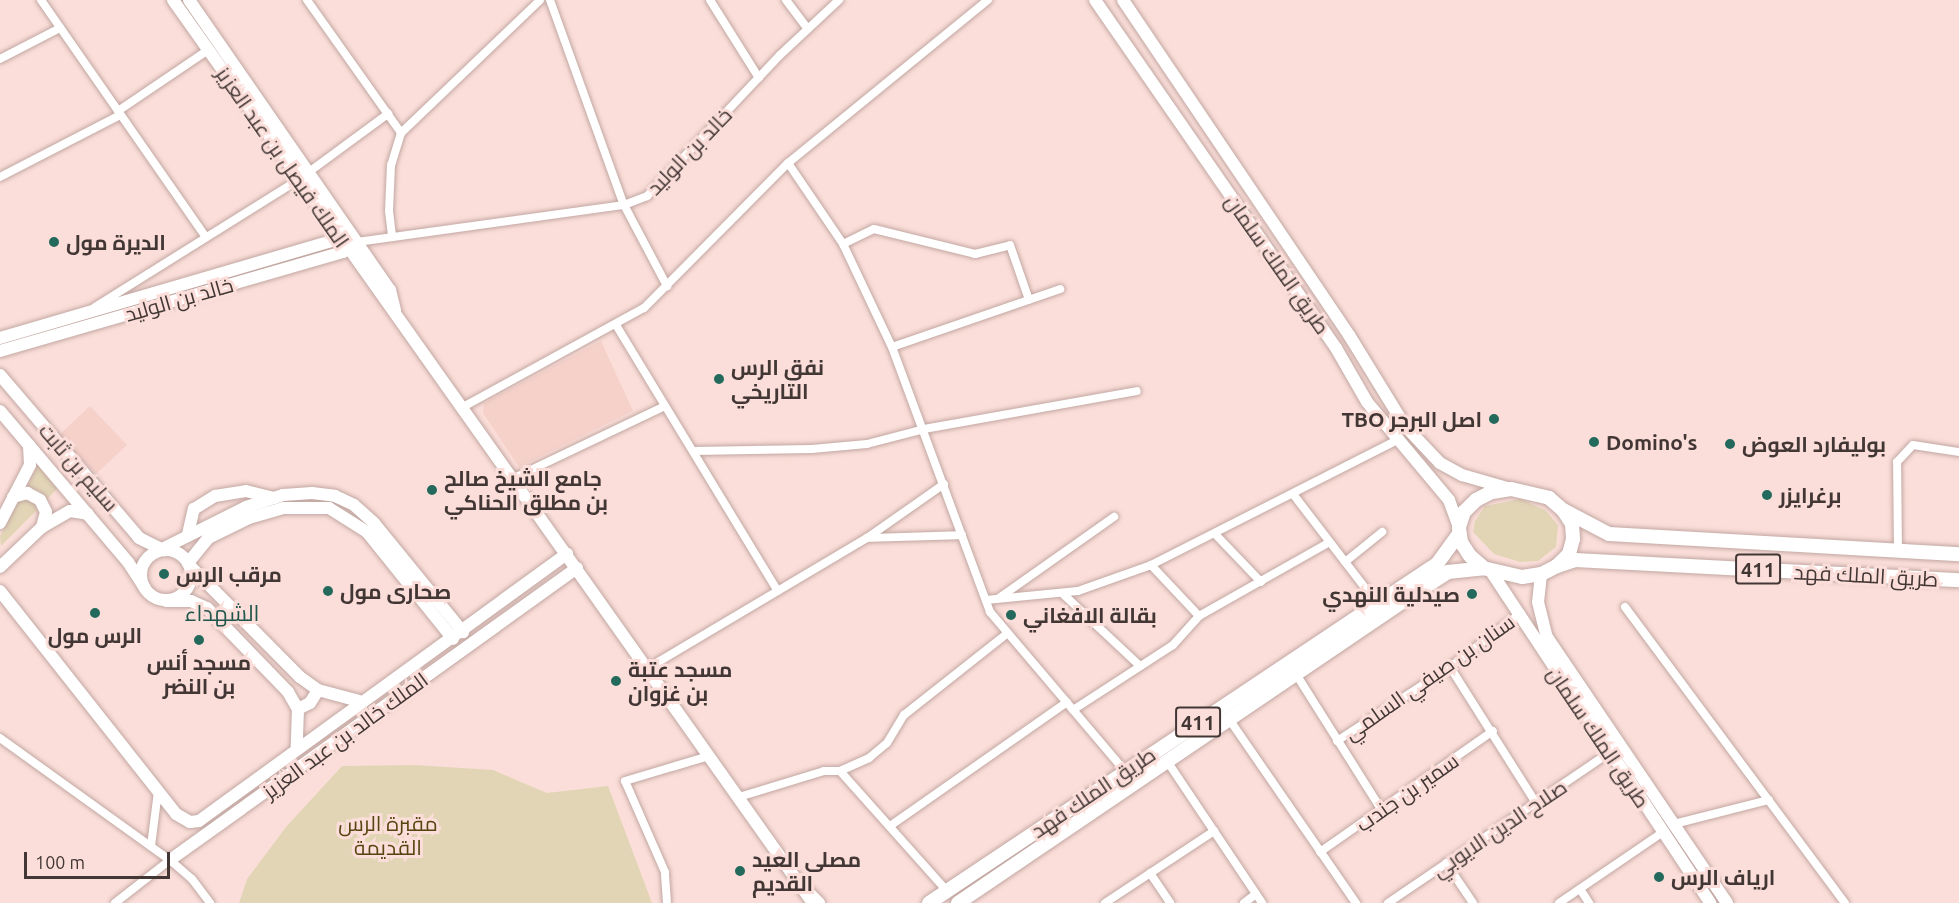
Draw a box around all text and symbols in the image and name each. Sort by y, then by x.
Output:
street label: الملك فيصل بن عبد العزيز [211,62,355,252]
street label: خالد بن الوليد [641,102,737,200]
street label: طريق الملك سلمان [1220,189,1336,339]
place label: الديرة مول [66,229,166,255]
marker: الديرة مول [47,235,61,249]
street label: خالد بن الوليد [122,272,236,326]
place label: نفق الرس التاريخي [731,354,824,404]
marker: نفق الرس التاريخي [712,372,726,386]
place label: TBO اصل البرجر [1341,406,1482,432]
marker: TBO اصل البرجر [1487,412,1501,426]
street label: سليم بن ثابت [34,418,124,516]
place label: Domino's [1606,429,1698,455]
place label: بوليفارد العوض [1742,431,1886,457]
marker: Domino's [1587,435,1601,449]
marker: بوليفارد العوض [1723,437,1737,451]
place label: جامع الشيخ صالح بن مطلق الحناكي [444,465,608,515]
place label: برغرايزر [1779,482,1841,508]
marker: جامع الشيخ صالح بن مطلق الحناكي [425,483,439,497]
marker: برغرايزر [1760,488,1774,502]
road number: 411 [1734,552,1782,586]
street label: طريق الملك فهد [1793,559,1939,591]
place label: مرقب الرس [176,561,282,587]
marker: مرقب الرس [157,567,171,581]
place label: صحارى مول [340,578,451,604]
place label: صيدلية النهدي [1322,581,1460,607]
marker: صحارى مول [321,584,335,598]
marker: صيدلية النهدي [1465,587,1479,601]
district label: الشهداء [184,600,260,626]
place label: بقالة الافغاني [1023,602,1157,628]
marker: الرس مول [88,606,102,620]
marker: بقالة الافغاني [1004,608,1018,622]
street label: سنان بن صيفي السلمي [1339,609,1519,745]
place label: الرس مول [48,622,142,648]
marker: مسجد أنس بن النضر [192,633,206,647]
place label: مسجد أنس بن النضر [147,649,251,699]
place label: مسجد عتبة بن غزوان [628,656,732,706]
street label: طريق الملك سلمان [1542,662,1656,812]
street label: الملك خالد بن عبد العزيز [257,667,433,803]
marker: مسجد عتبة بن غزوان [609,674,623,688]
road number: 411 [1174,705,1222,739]
street label: طريق الملك فهد [1026,741,1160,843]
street label: سمير بن جندب [1351,747,1463,837]
street label: صلاح الدين الايوبي [1427,774,1571,882]
park label: مقبرة الرس القديمة [338,810,438,860]
scale bar [27,840,172,878]
place label: مصلى العيد القديم [752,846,861,896]
text: 100 m [35,852,85,872]
marker: مصلى العيد القديم [733,864,747,878]
place label: ارياف الرس [1671,864,1775,890]
marker: ارياف الرس [1652,870,1666,884]

